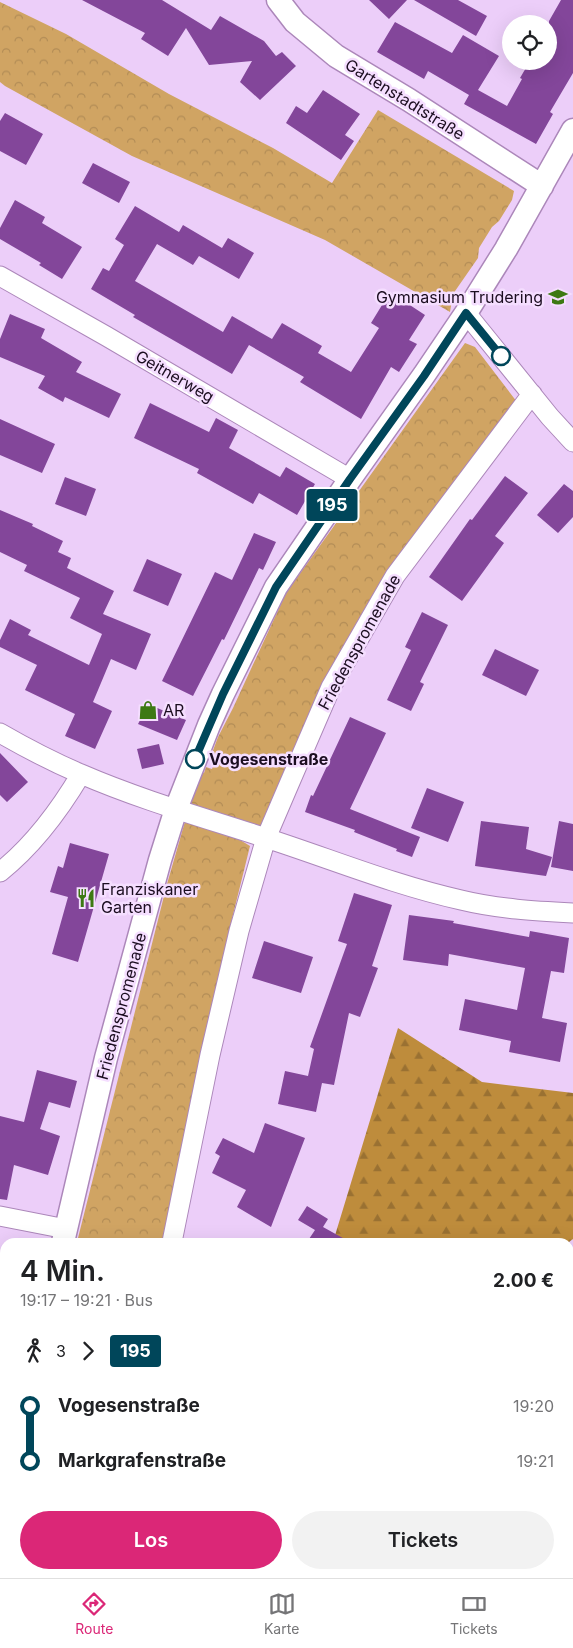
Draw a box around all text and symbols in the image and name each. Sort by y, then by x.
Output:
map controls [502,15,557,70]
button: locate [502,15,557,70]
street label: Gartenstadtstraße [342,54,468,144]
school or university icon: Gymnasium Trudering [547,286,569,308]
place label: Gymnasium Trudering [376,287,543,307]
street label: Geitnerweg [132,346,218,406]
unlabelled marker [491,346,511,366]
line badge: 195 [303,489,361,521]
text: 195 [317,494,347,515]
street label: Friedenspromenade [314,571,404,713]
shop icon: AR [137,699,159,721]
place label: AR [163,700,184,720]
marker: Vogesenstraße [185,749,205,769]
place label: Vogesenstraße [209,749,328,769]
place label: Franziskaner Garten [101,879,198,917]
restaurant icon: Franziskaner Garten [75,887,97,909]
street label: Friedenspromenade [92,930,150,1082]
text: 4 Min. [20,1254,105,1288]
text: 2.00 € [493,1269,554,1292]
text: 19:17 – 19:21 · Bus [20,1290,153,1310]
icon: walk [20,1337,48,1365]
icon: forward [74,1337,102,1365]
text: 195 [120,1340,151,1361]
text: 3 [56,1341,66,1361]
text: Vogesenstraße [58,1394,200,1417]
text: 19:20 [513,1396,554,1416]
text: Markgrafenstraße [58,1449,226,1472]
text: 19:21 [517,1451,554,1471]
button: Los [20,1511,282,1569]
button: Tickets [292,1511,554,1569]
tab: Route [75,1590,113,1637]
tab: Karte [264,1590,299,1637]
tab: Tickets [450,1590,498,1637]

